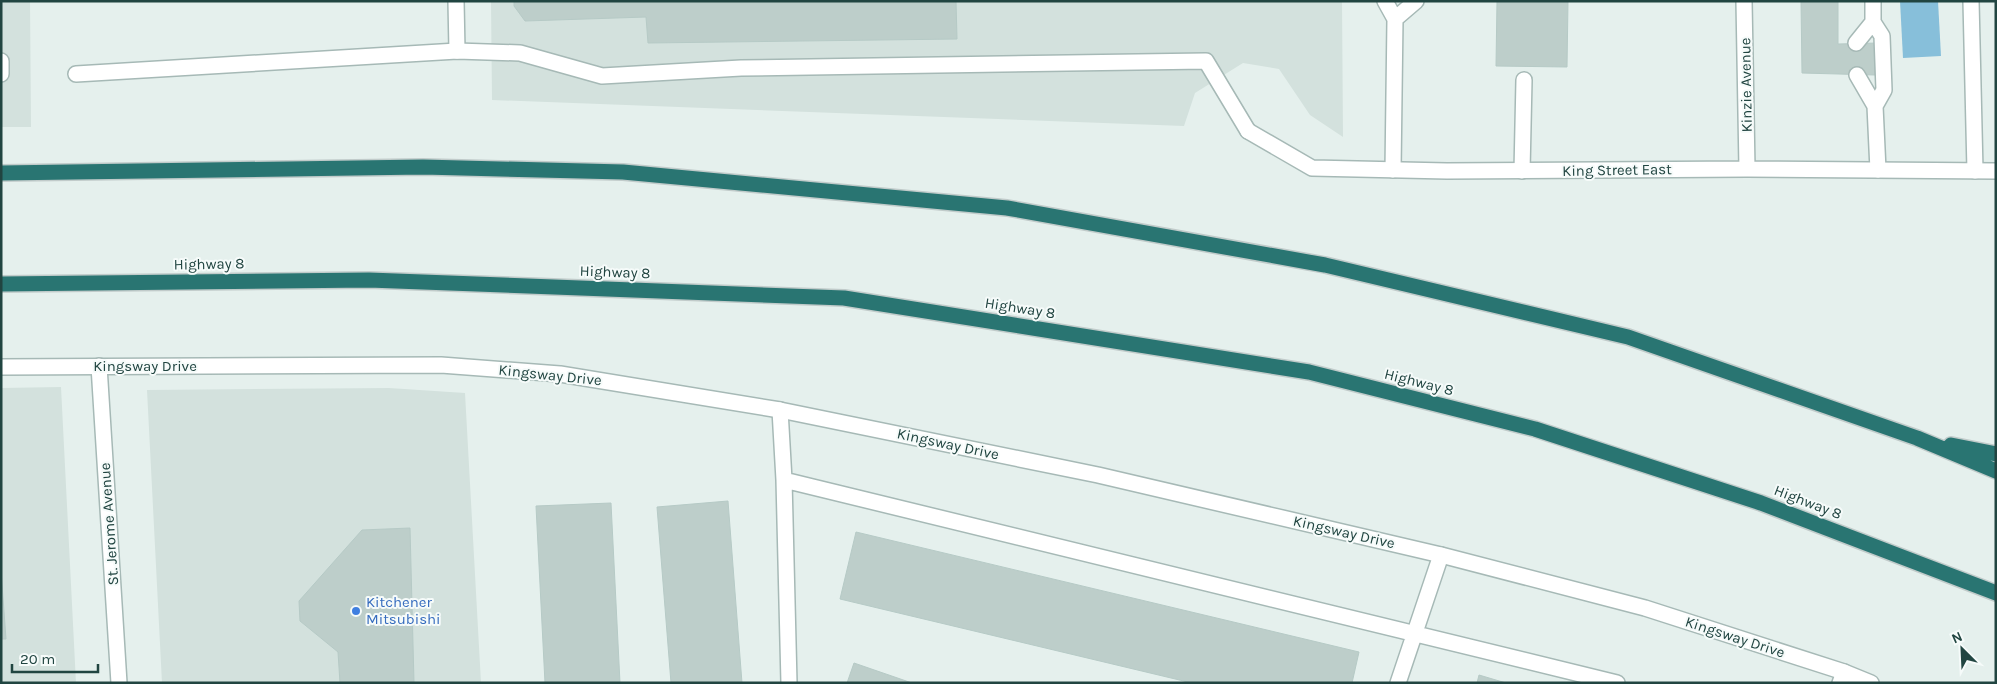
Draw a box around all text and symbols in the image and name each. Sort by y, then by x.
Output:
street label: Kinzie Avenue [1736,37,1756,133]
street label: King Street East [1562,160,1672,180]
street label: Highway 8 [173,254,245,274]
street label: Highway 8 [579,262,651,282]
street label: Highway 8 [984,294,1056,322]
street label: Kingsway Drive [93,357,197,375]
street label: Kingsway Drive [497,361,603,389]
street label: Highway 8 [1382,365,1456,399]
street label: Kingsway Drive [895,424,1001,464]
street label: St. Jerome Avenue [96,462,122,586]
street label: Highway 8 [1772,481,1844,523]
street label: Kingsway Drive [1291,512,1397,552]
place label: Kitchener Mitsubishi [366,593,441,628]
marker: Kitchener Mitsubishi [350,605,362,617]
street label: Kingsway Drive [1683,612,1787,662]
north arrow [1937,624,1987,674]
text: N [1949,628,1965,647]
scale bar [12,642,99,674]
text: 20 m [20,650,55,668]

